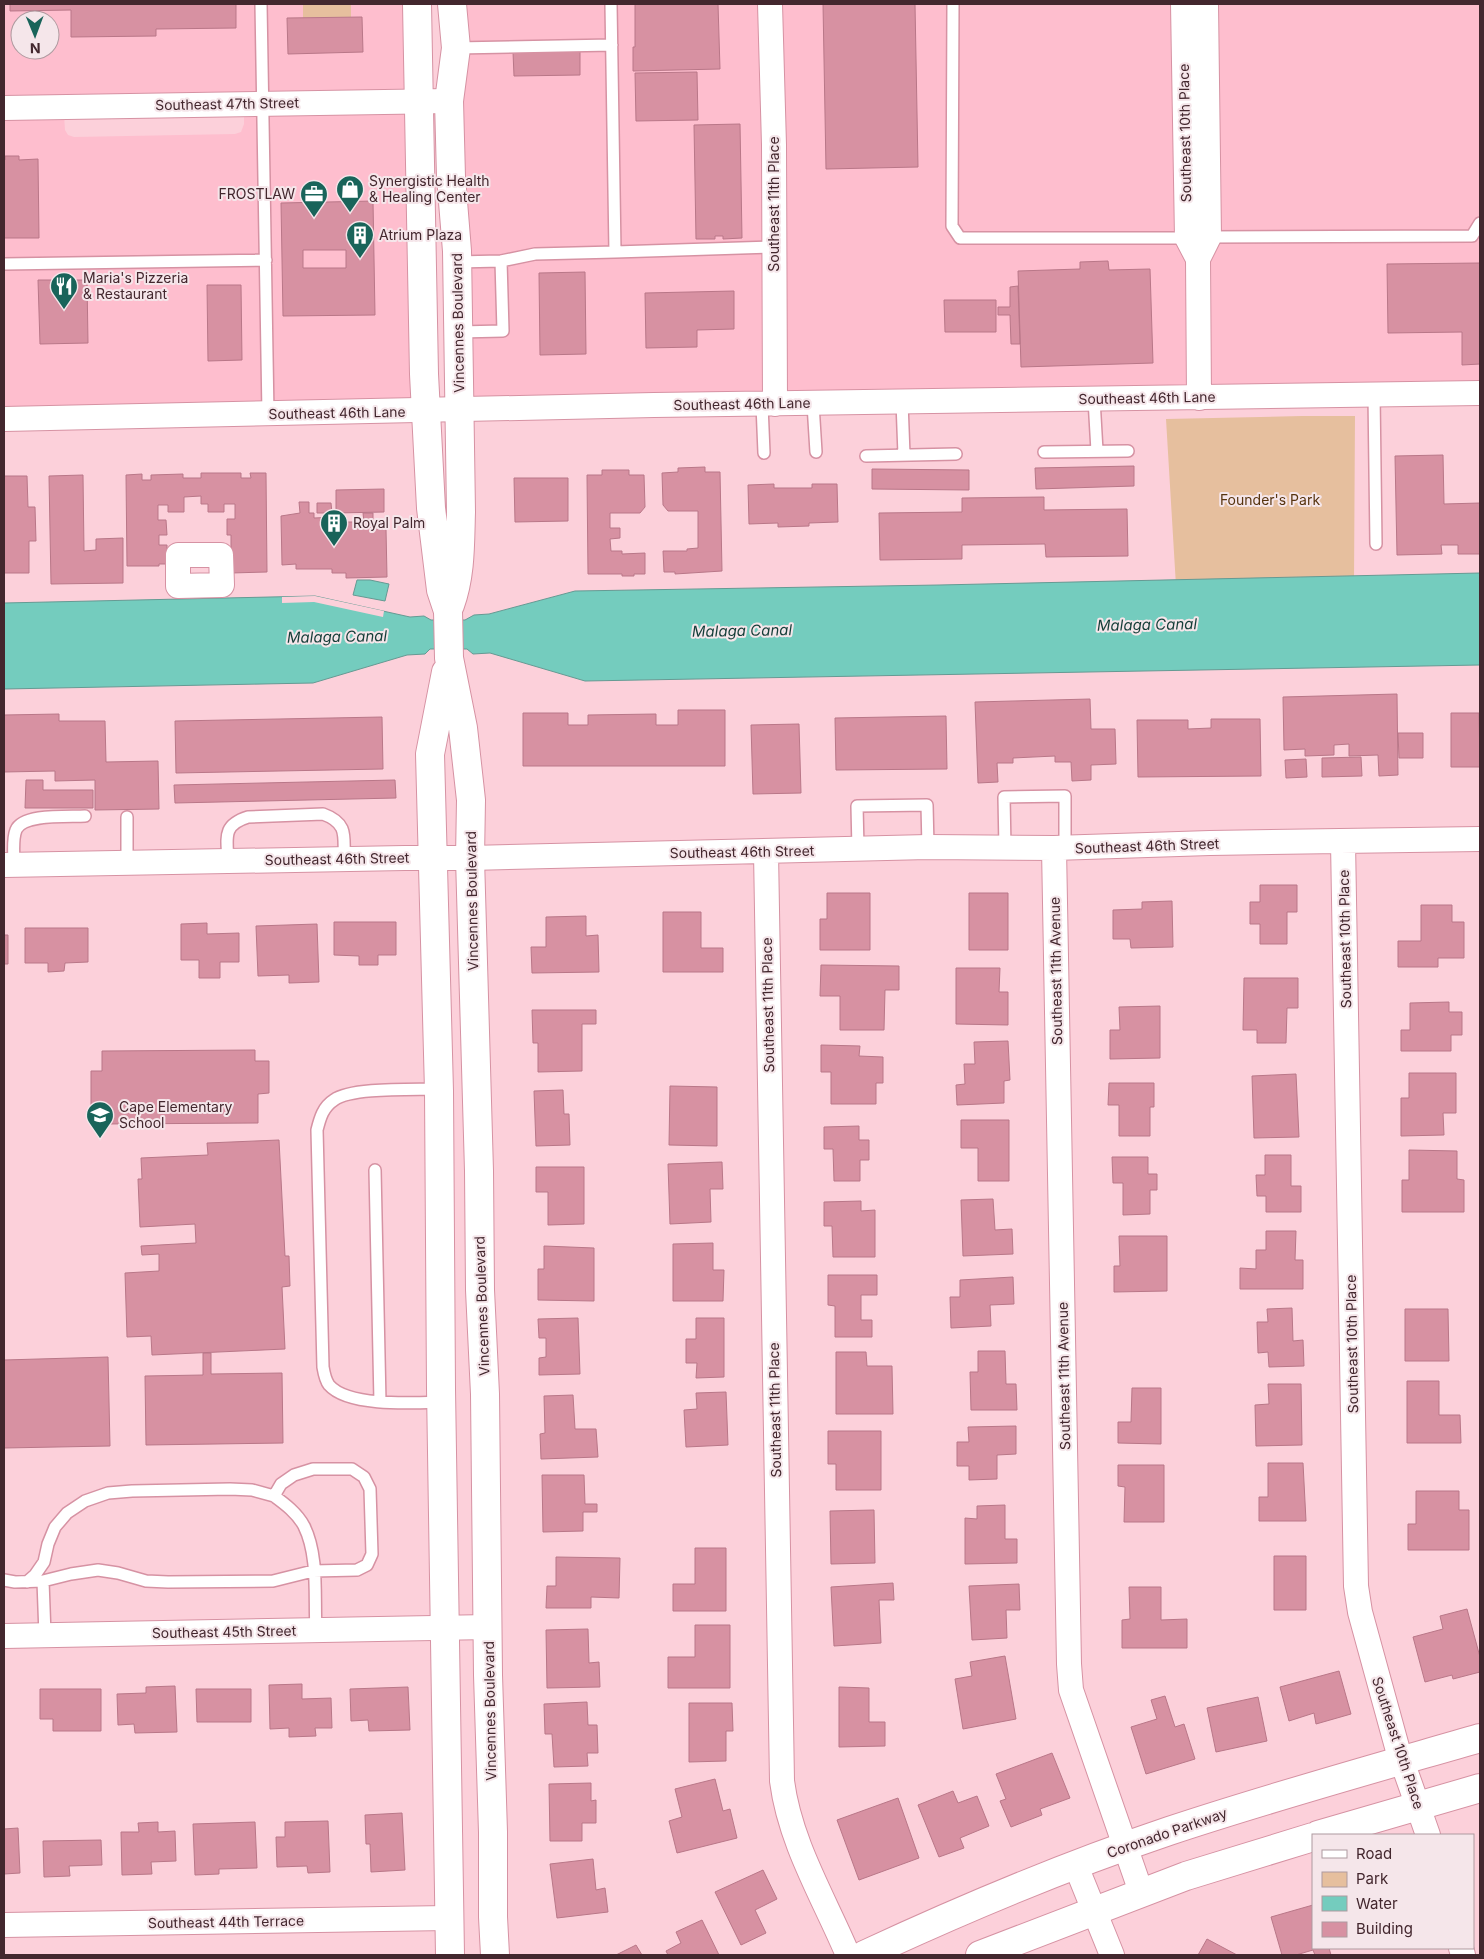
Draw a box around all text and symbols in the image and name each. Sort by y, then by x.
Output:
north arrow [10,10,60,60]
text: N [30,40,41,57]
street label: Southeast 10th Place [1175,64,1194,202]
street label: Southeast 47th Street [155,94,299,113]
street label: Southeast 11th Place [765,136,782,272]
place label: Synergistic Health & Healing Center [369,172,490,205]
shop icon: Synergistic Health & Healing Center [335,174,365,213]
office icon: FROSTLAW [299,179,329,218]
place label: FROSTLAW [218,185,295,202]
building icon: Atrium Plaza [345,220,375,259]
place label: Atrium Plaza [379,226,462,243]
street label: Vincennes Boulevard [448,253,467,393]
place label: Maria's Pizzeria & Restaurant [83,269,188,302]
restaurant icon: Maria's Pizzeria & Restaurant [49,271,79,310]
street label: Southeast 46th Lane [1078,388,1216,407]
street label: Southeast 46th Lane [673,394,811,413]
street label: Southeast 46th Lane [268,403,406,422]
park label: Founder's Park [1220,491,1320,508]
building icon: Royal Palm [319,508,349,547]
place label: Royal Palm [353,514,425,531]
water label: Malaga Canal [1097,614,1198,635]
water label: Malaga Canal [692,620,793,641]
water label: Malaga Canal [287,626,388,647]
street label: Vincennes Boulevard [462,831,481,971]
street label: Southeast 46th Street [1074,834,1220,857]
street label: Southeast 46th Street [670,842,815,861]
street label: Southeast 46th Street [265,849,410,868]
street label: Southeast 10th Place [1335,870,1354,1008]
street label: Southeast 11th Avenue [1046,897,1065,1045]
street label: Southeast 11th Place [758,937,777,1073]
place label: Cape Elementary School [119,1098,232,1131]
school or university icon: Cape Elementary School [85,1100,115,1139]
street label: Vincennes Boulevard [471,1236,492,1376]
street label: Southeast 10th Place [1342,1275,1361,1413]
street label: Southeast 11th Avenue [1054,1302,1073,1450]
street label: Southeast 11th Place [765,1342,784,1478]
street label: Southeast 45th Street [152,1622,297,1641]
street label: Vincennes Boulevard [480,1641,499,1781]
street label: Southeast 10th Place [1369,1674,1428,1811]
street label: Coronado Parkway [1104,1804,1229,1861]
legend [1312,1834,1474,1949]
text: Road [1356,1844,1392,1863]
text: Park [1356,1869,1389,1888]
text: Water [1356,1894,1398,1913]
street label: Southeast 44th Terrace [148,1912,304,1931]
text: Building [1356,1919,1413,1938]

